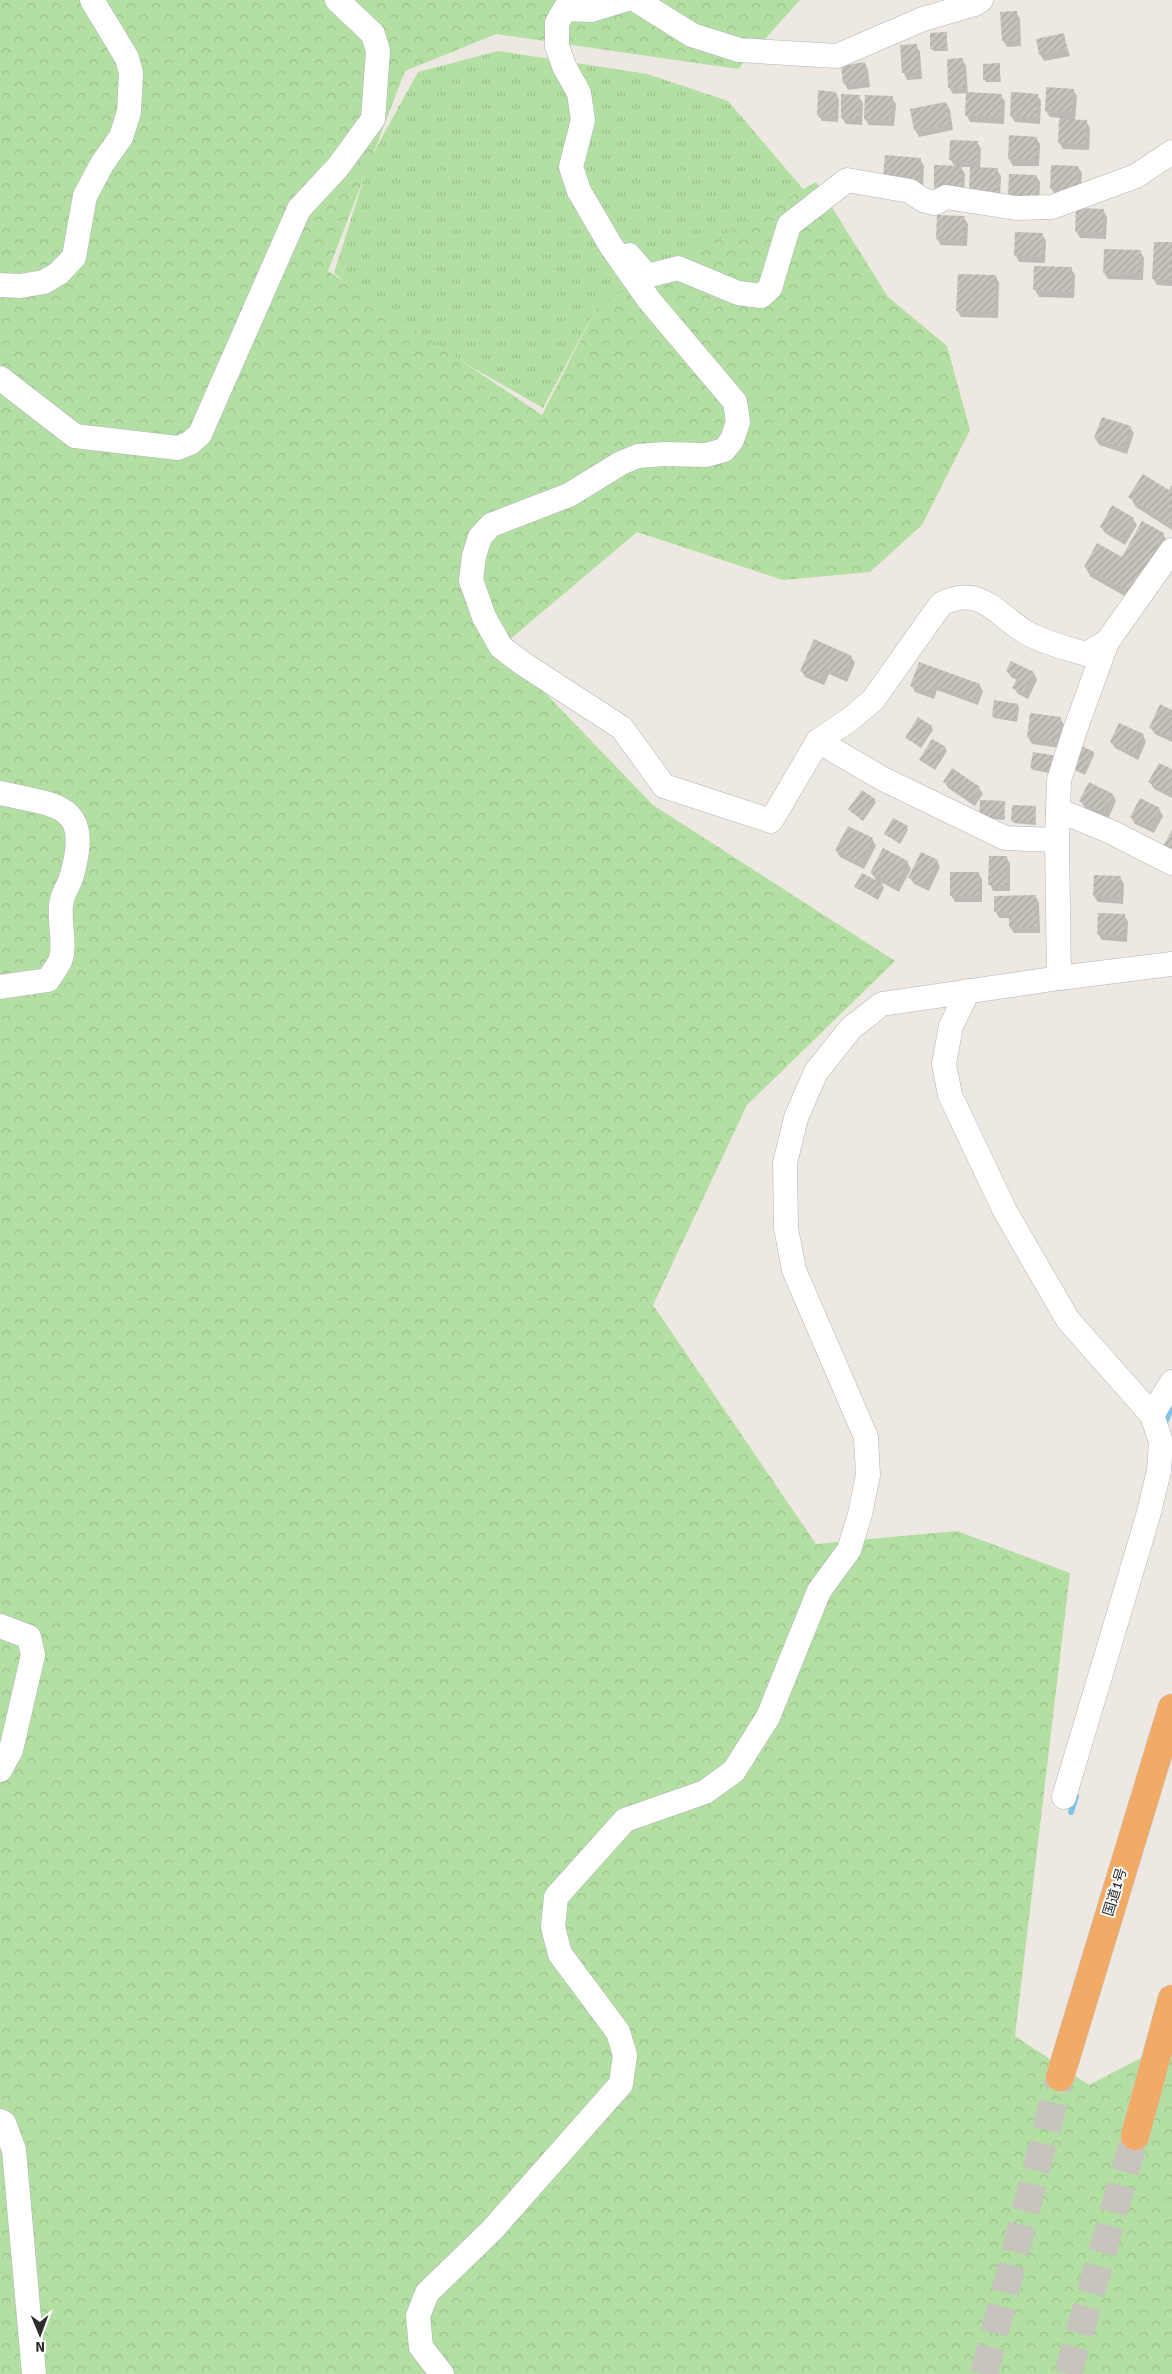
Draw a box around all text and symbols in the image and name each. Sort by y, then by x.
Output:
street label: 国道1号 [1100,1866,1130,1918]
north arrow [15,2309,65,2359]
text: N [35,2338,45,2355]

